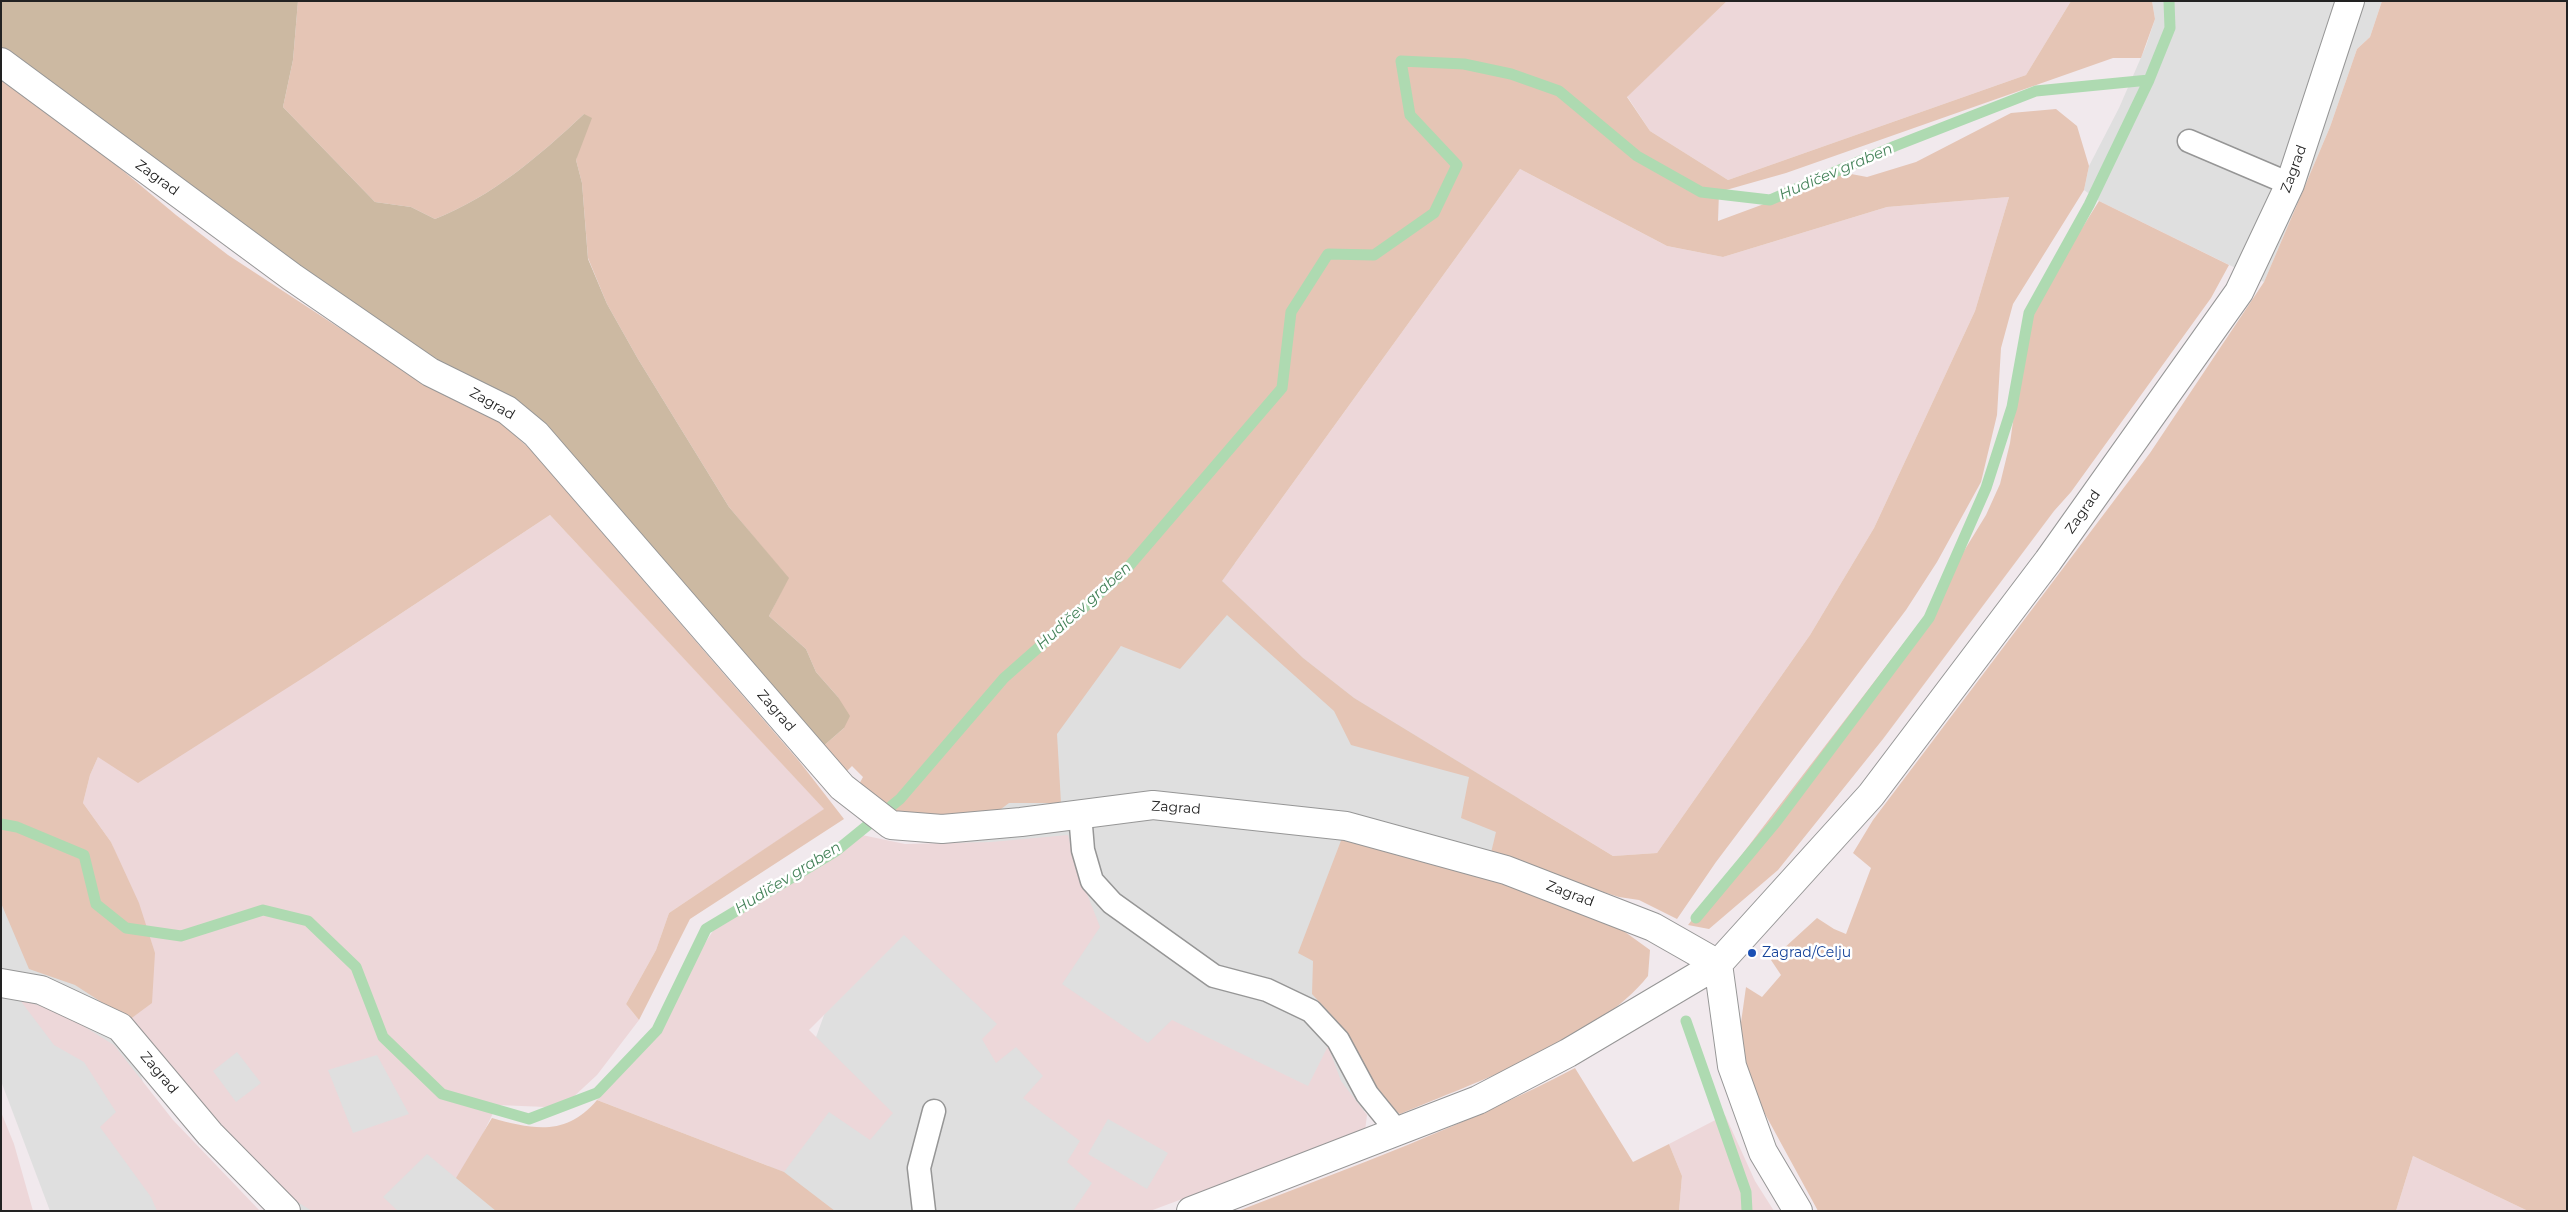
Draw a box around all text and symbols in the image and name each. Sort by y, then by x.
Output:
water label: Hudičev graben [1777,140,1895,204]
street label: Zagrad [2278,143,2310,195]
street label: Zagrad [132,157,182,199]
street label: Zagrad [466,384,518,424]
street label: Zagrad [2062,487,2104,537]
water label: Hudičev graben [1033,559,1135,653]
street label: Zagrad [753,687,799,735]
street label: Zagrad [1151,798,1201,818]
water label: Hudičev graben [732,838,844,918]
street label: Zagrad [1544,877,1596,911]
place label: Zagrad/Celju [1762,945,1851,961]
marker: Zagrad/Celju [1746,947,1758,959]
street label: Zagrad [137,1049,181,1097]

